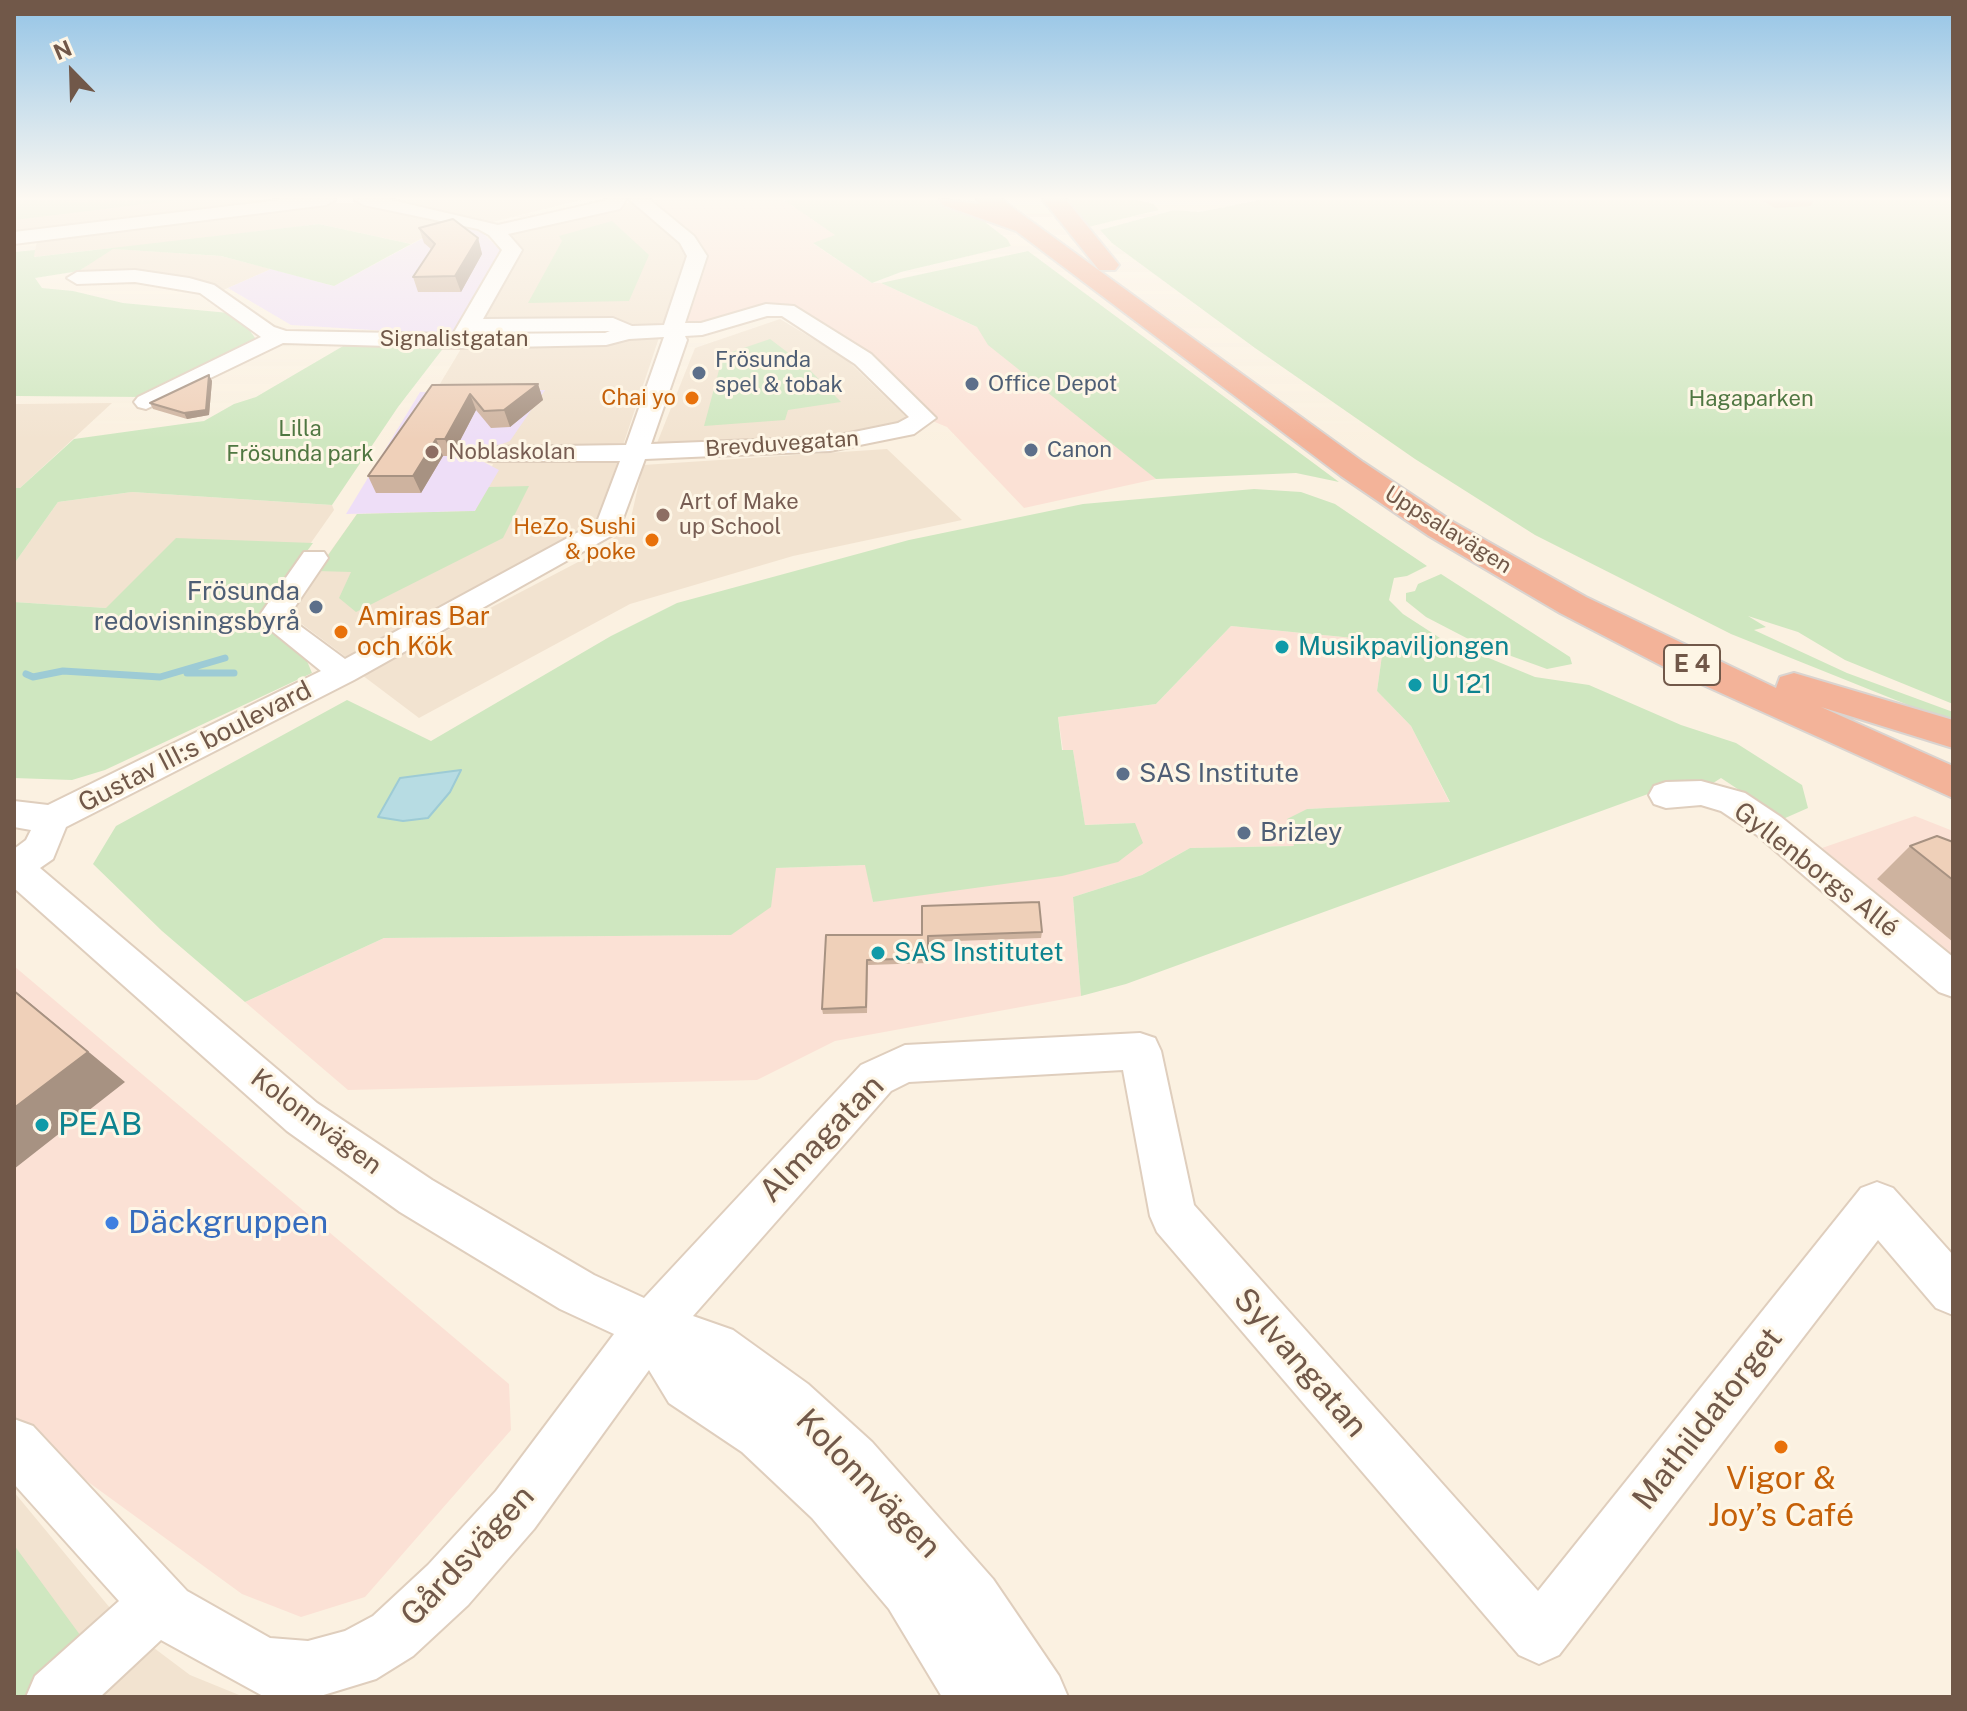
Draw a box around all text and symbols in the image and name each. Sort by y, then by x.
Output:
north arrow [32,32,112,112]
text: N [50,35,76,65]
street label: Signalistgatan [380,326,528,352]
place label: Frösunda spel & tobak [715,347,843,398]
marker: Frösunda spel & tobak [690,364,708,382]
place label: Office Depot [988,371,1117,397]
marker: Office Depot [963,375,981,393]
place label: Chai yo [601,385,676,411]
park label: Hagaparken [1688,386,1814,412]
marker: Chai yo [683,389,701,407]
park label: Lilla Frösunda park [226,416,374,468]
street label: Brevduvegatan [704,425,860,463]
place label: Canon [1047,437,1112,463]
place label: Noblaskolan [448,439,575,465]
marker: Canon [1022,441,1040,459]
marker: Noblaskolan [423,443,441,461]
street label: Uppsalavägen [1380,480,1516,580]
place label: Art of Make up School [679,489,799,540]
marker: Art of Make up School [654,506,672,524]
place label: HeZo, Sushi & poke [513,514,636,566]
marker: HeZo, Sushi & poke [643,531,661,549]
place label: Frösunda redovisningsbyrå [94,576,300,638]
marker: Frösunda redovisningsbyrå [307,598,325,616]
place label: Amiras Bar och Kök [357,601,490,662]
marker: Amiras Bar och Kök [332,623,350,641]
place label: Musikpaviljongen [1298,631,1509,663]
marker: Musikpaviljongen [1273,638,1291,656]
road number: E 4 [1664,645,1720,685]
place label: U 121 [1431,669,1492,701]
street label: Gustav III:s boulevard [73,675,317,819]
marker: U 121 [1406,676,1424,694]
place label: SAS Institute [1139,758,1299,790]
marker: SAS Institute [1114,765,1132,783]
street label: Gyllenborgs Allé [1727,796,1905,944]
place label: Brizley [1260,817,1342,849]
marker: Brizley [1235,824,1253,842]
place label: SAS Institutet [894,937,1064,969]
marker: SAS Institutet [869,944,887,962]
street label: Kolonnvägen [244,1063,388,1181]
street label: Almagatan [752,1067,892,1211]
place label: PEAB [58,1106,142,1144]
marker: PEAB [33,1116,51,1134]
place label: Däckgruppen [128,1204,328,1242]
marker: Däckgruppen [103,1214,121,1232]
street label: Sylvangatan [1225,1281,1375,1445]
street label: Mathildatorget [1625,1320,1791,1518]
street label: Kolonnvägen [788,1402,948,1566]
marker: Vigor & Joy’s Café [1772,1438,1790,1456]
place label: Vigor & Joy’s Café [1708,1460,1854,1535]
street label: Gårdsvägen [393,1478,543,1634]

